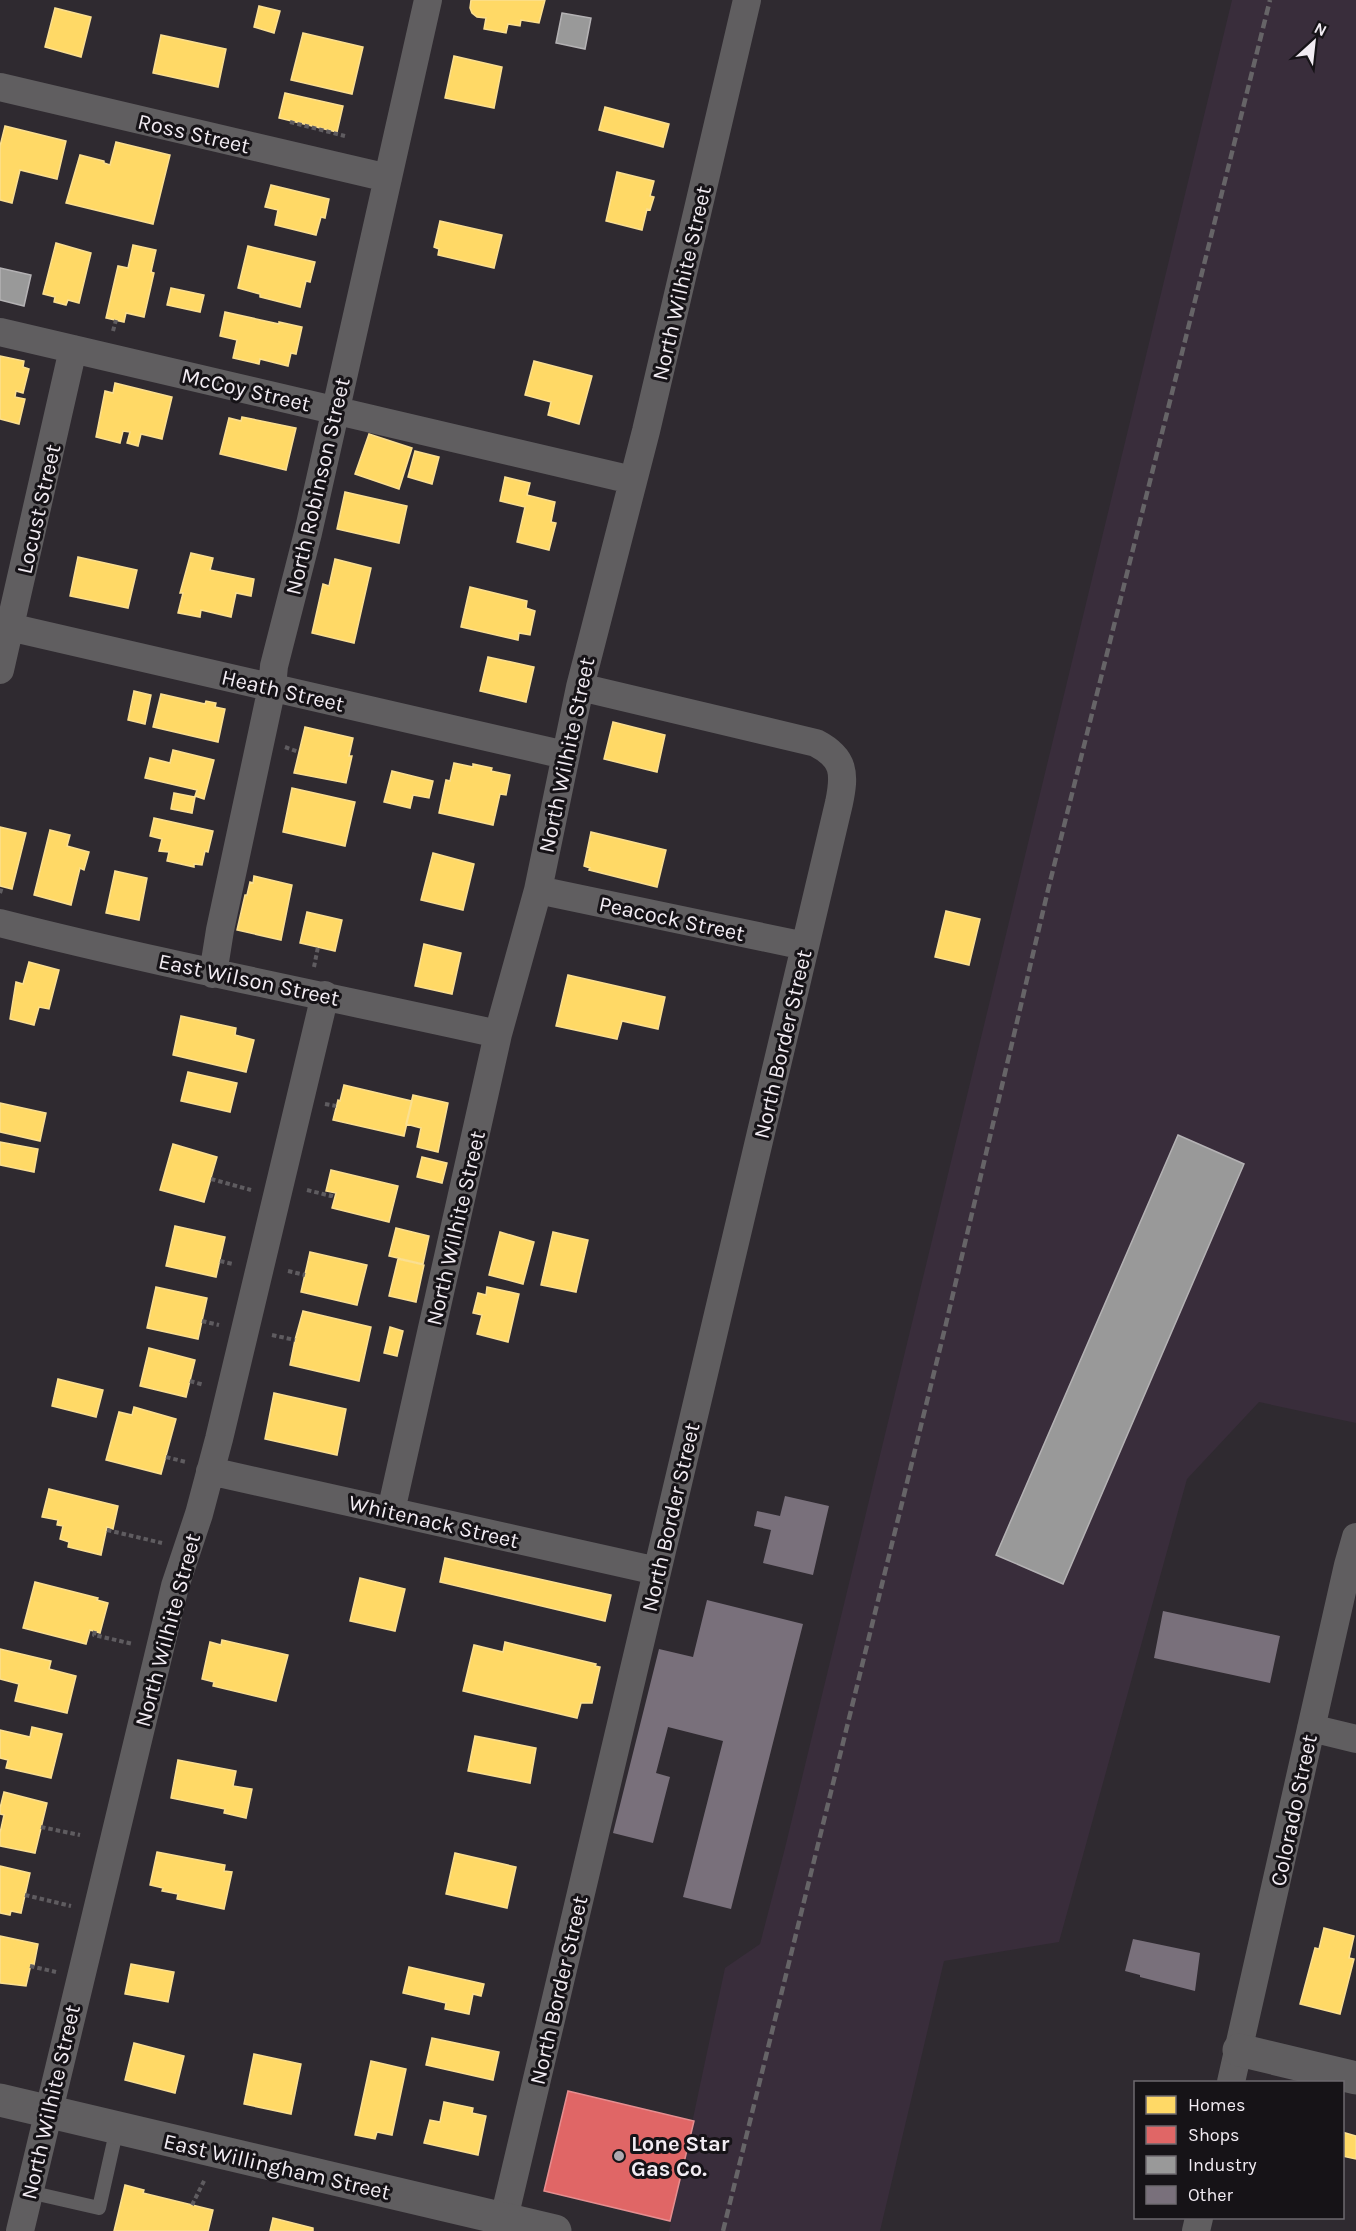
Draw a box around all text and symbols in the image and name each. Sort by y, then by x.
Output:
north arrow [1284,12,1344,72]
text: N [1311,18,1330,40]
street label: Ross Street [135,108,252,159]
street label: North Wilhite Street [647,183,717,383]
street label: McCoy Street [179,363,313,417]
street label: North Robinson Street [280,375,356,598]
street label: Locust Street [11,442,67,577]
street label: North Wilhite Street [534,655,600,855]
street label: Heath Street [219,664,347,718]
street label: Peacock Street [597,891,747,947]
street label: North Border Street [749,947,817,1141]
street label: East Wilson Street [156,948,342,1012]
street label: North Wilhite Street [421,1128,491,1328]
street label: North Border Street [637,1420,705,1614]
street label: Whitenack Street [346,1490,521,1554]
street label: North Wilhite Street [130,1531,206,1730]
street label: Colorado Street [1265,1732,1323,1888]
street label: North Border Street [525,1893,593,2087]
street label: North Wilhite Street [16,2002,86,2202]
legend [1134,2081,1344,2219]
text: Homes [1188,2094,1245,2116]
text: Shops [1188,2124,1240,2146]
street label: East Willingham Street [161,2128,393,2206]
place label: Lone Star Gas Co. [631,2131,730,2182]
marker: Lone Star Gas Co. [612,2149,626,2163]
text: Industry [1188,2154,1257,2176]
text: Other [1188,2184,1233,2206]

